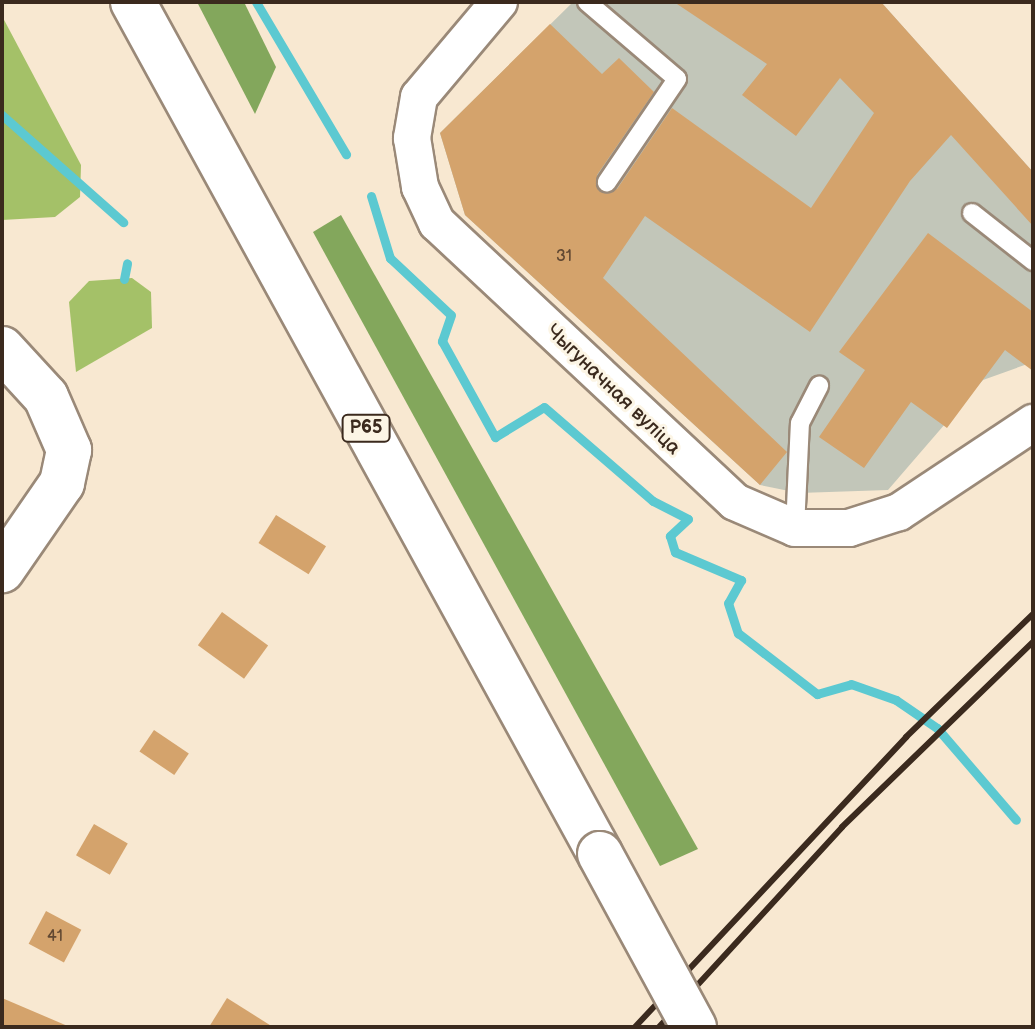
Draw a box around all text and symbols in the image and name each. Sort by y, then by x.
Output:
house number: 31 [556,247,572,267]
street label: Чыгуначная вуліца [541,320,685,460]
road number: Р65 [340,414,392,442]
house number: 41 [47,927,63,947]

